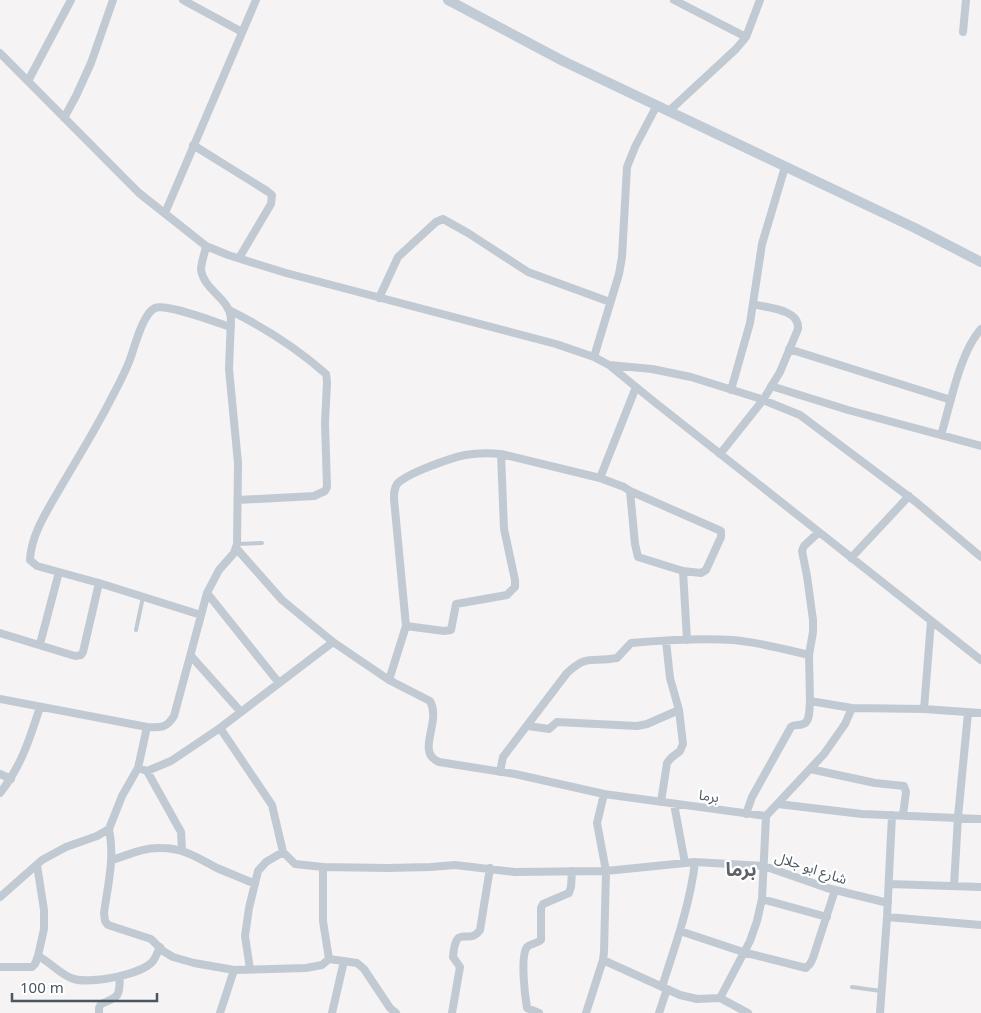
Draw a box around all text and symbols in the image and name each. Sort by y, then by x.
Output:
street label: برما [698,785,721,806]
street label: شارع ابو جلال [772,847,850,890]
district label: برما [726,856,756,882]
scale bar [12,970,158,1002]
text: 100 m [20,977,64,997]

